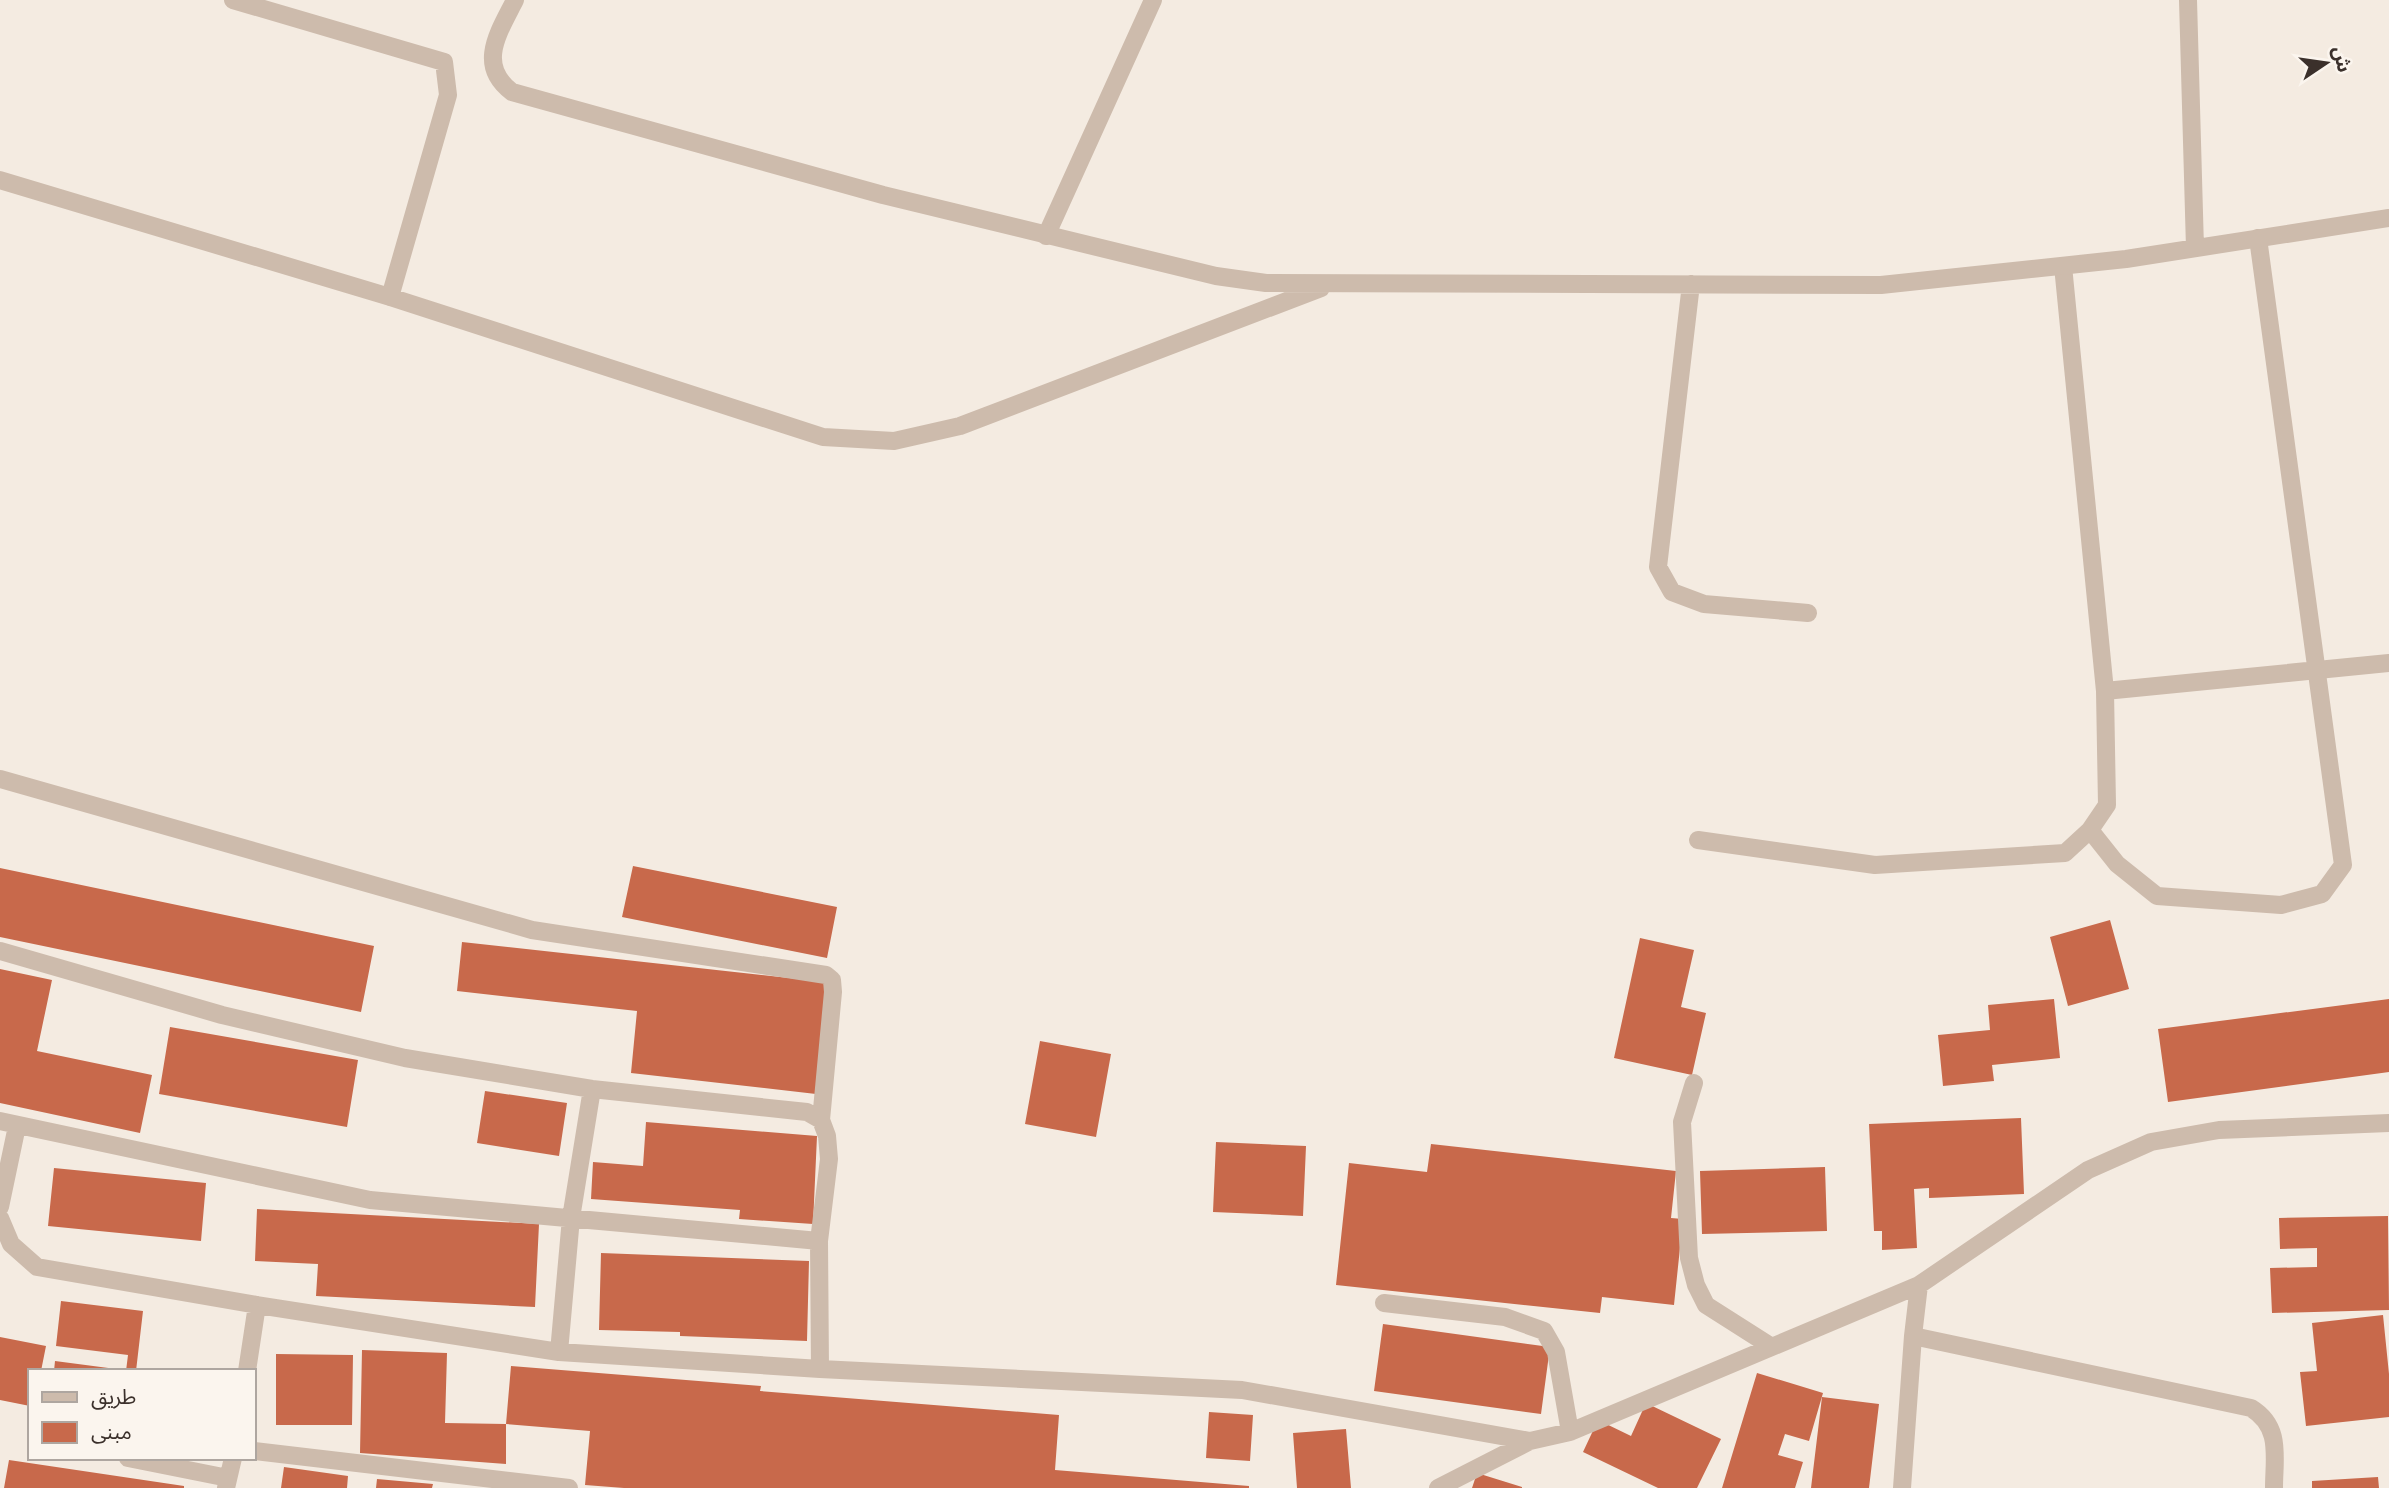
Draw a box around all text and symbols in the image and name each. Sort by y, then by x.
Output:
north arrow [2291,28,2361,98]
text: ش [2326,43,2360,75]
legend [28,1369,256,1460]
text: طريق [91,1380,136,1412]
text: مبنى [91,1415,132,1447]

